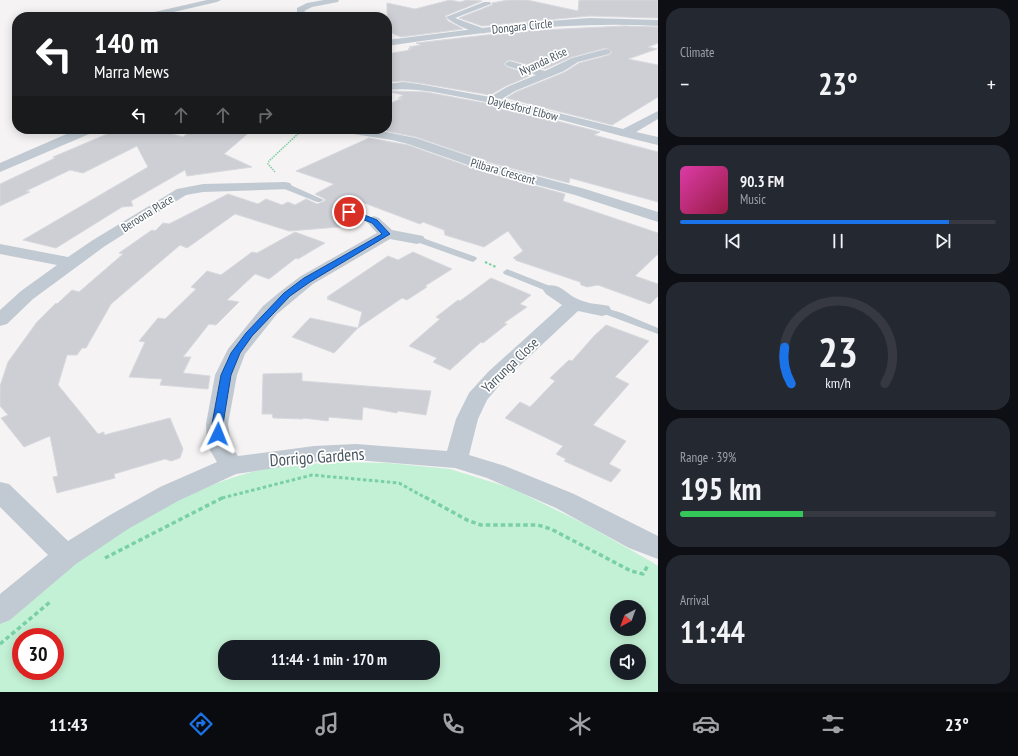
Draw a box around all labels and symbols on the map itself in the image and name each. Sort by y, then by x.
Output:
street label: Dongara Circle [491,15,553,37]
street label: Nyanda Rise [517,43,569,79]
street label: Daylesford Elbow [486,92,561,124]
street label: Pilbara Crescent [469,155,538,188]
street label: Beroona Place [118,191,176,235]
pin [332,195,366,229]
street label: Yarrunga Close [478,333,542,396]
position arrow [197,413,239,455]
street label: Dorrigo Gardens [269,443,365,471]
north arrow [610,600,646,636]
speed limit sign: 30 [12,628,64,680]

